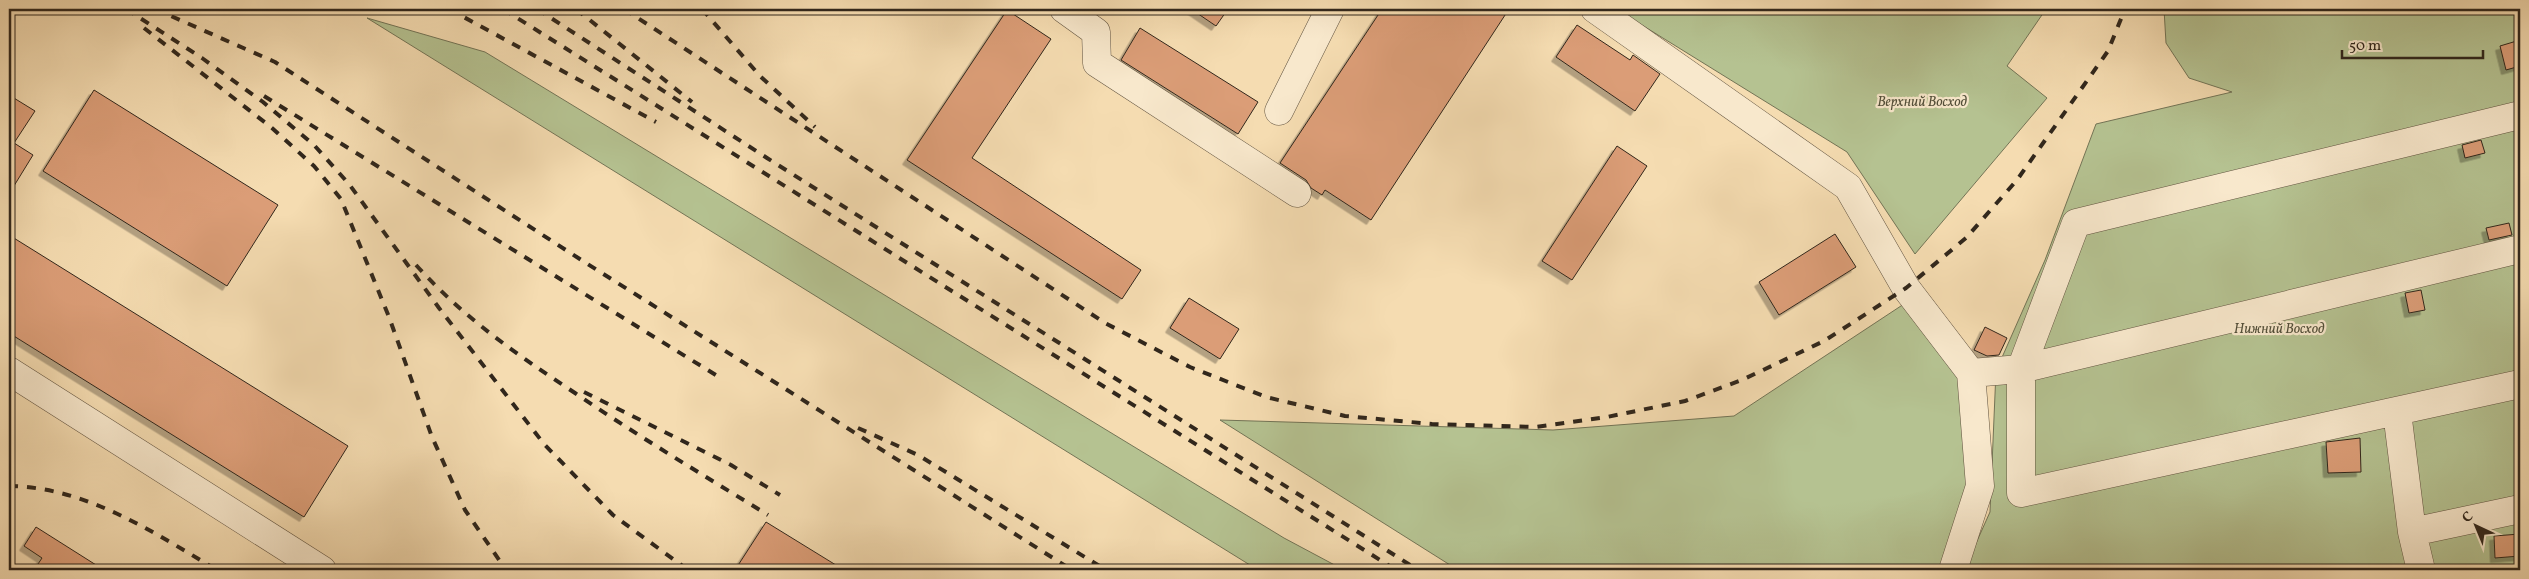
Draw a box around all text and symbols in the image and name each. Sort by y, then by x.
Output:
scale bar [2342,28,2483,60]
text: 50 m [2349,36,2381,57]
park label: Верхний Восход [1877,93,1968,112]
park label: Нижний Восход [2234,320,2325,339]
north arrow [2452,502,2502,552]
text: С [2458,508,2478,528]

